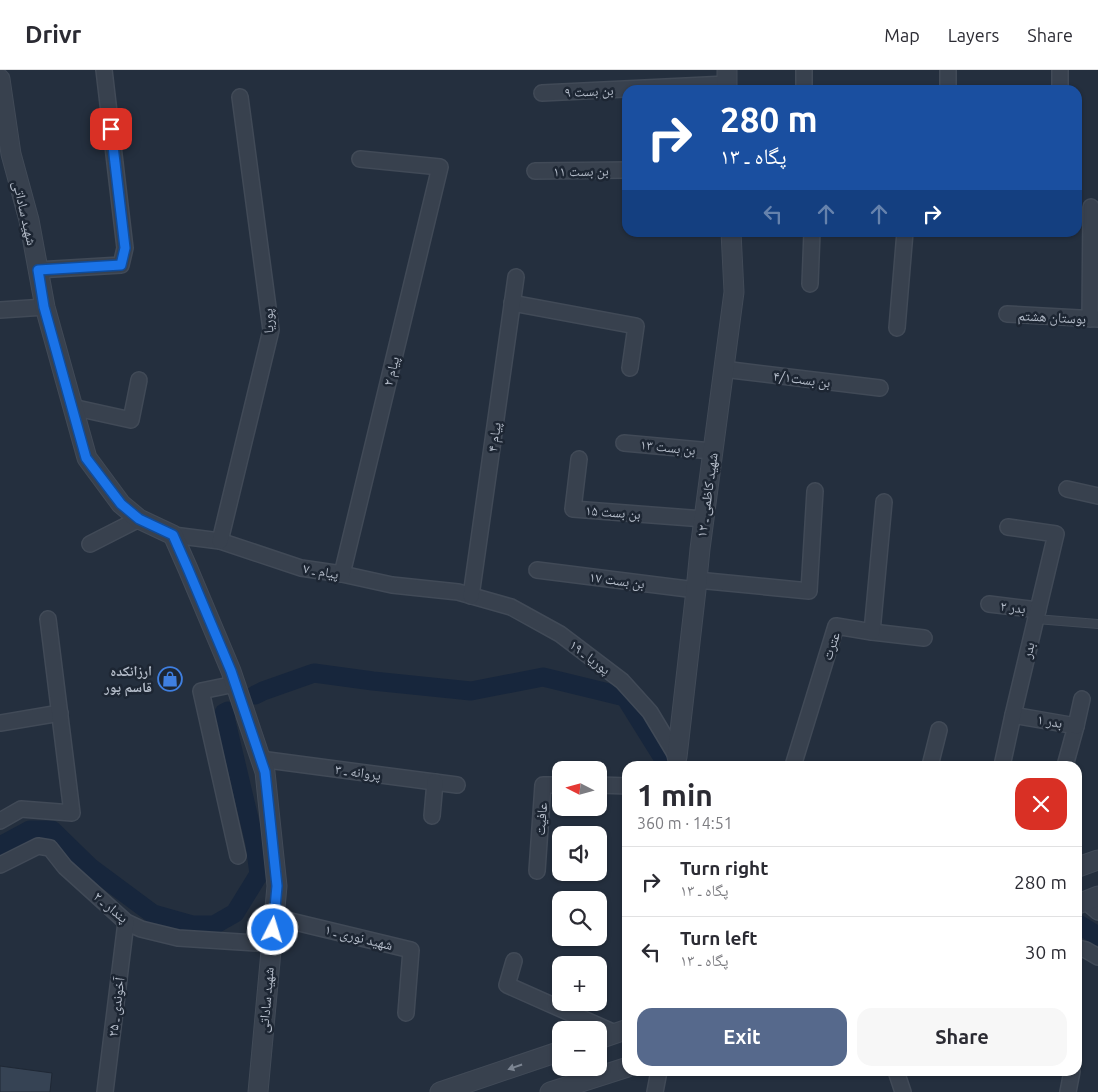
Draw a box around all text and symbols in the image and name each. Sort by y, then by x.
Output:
text: Drivr [25,21,81,48]
text: Map [884,25,920,45]
text: Layers [948,25,999,45]
text: Share [1027,25,1073,45]
street label: بن بست ۹ [564,82,614,101]
text: 280 m [720,99,818,139]
icon: right [637,105,702,170]
pin [90,108,132,150]
icon: arrive [97,115,125,143]
text: پگاه ـ ۱۳ [720,143,787,168]
street label: بن بست ۱۱ [553,163,609,180]
street label: شهید ساداتی [9,179,40,247]
icon: left [759,200,787,228]
icon: ahead [812,200,840,228]
icon: ahead [865,200,893,228]
icon: right [918,200,946,228]
street label: بوستان هشتم [1017,307,1087,329]
street label: پوریا [260,308,278,334]
street label: پیام ۲ [380,354,404,388]
street label: بن بست۴/۱ [772,368,832,391]
street label: پیام ۴ [484,421,506,453]
street label: بن بست ۱۳ [639,436,697,459]
street label: شهید کاظمی ـ ۱۲ [693,452,722,539]
street label: بن بست ۱۵ [585,502,641,523]
street label: پیام ـ ۷ [302,560,340,584]
street label: بن بست ۱۷ [588,569,646,592]
street label: بدر ۲ [999,598,1027,617]
street label: عترت [819,630,844,662]
street label: پوریا ـ ۱۹ [566,636,614,679]
street label: بدر [1018,640,1039,661]
place label: ارزانکده قاسم پور [103,663,152,697]
shop icon: ارزانکده قاسم پور [157,666,183,692]
street label: بدر ۱ [1036,711,1064,732]
street label: پروانه ـ ۳ [334,761,382,784]
north arrow [552,761,608,816]
map controls [552,761,607,1076]
text: 1 min [637,778,713,812]
button: close [1015,778,1067,830]
street label: عافیت [532,802,550,836]
text: 360 m · 14:51 [637,814,733,832]
button: sound [552,826,607,881]
text: Turn right [680,857,768,879]
icon: right [637,868,665,896]
text: 280 m [1014,871,1067,893]
text: پگاه ـ ۱۳ [680,881,728,899]
street label: پندار ـ ۲ [90,888,132,927]
button: search [552,891,607,946]
position arrow [246,903,298,955]
street label: شهید نوری ـ ۱ [323,921,395,954]
text: Turn left [680,927,758,949]
icon: left [637,938,665,966]
text: 30 m [1025,941,1067,963]
text: پگاه ـ ۱۳ [680,951,728,969]
button: + [552,956,607,1011]
street label: شهید ساداتی [255,967,278,1034]
street label: آخوندی ـ ۲۵ [104,976,129,1038]
button: Exit [637,1008,847,1066]
button: Share [857,1008,1067,1066]
button: − [552,1021,607,1076]
one-way arrow [507,1063,522,1071]

